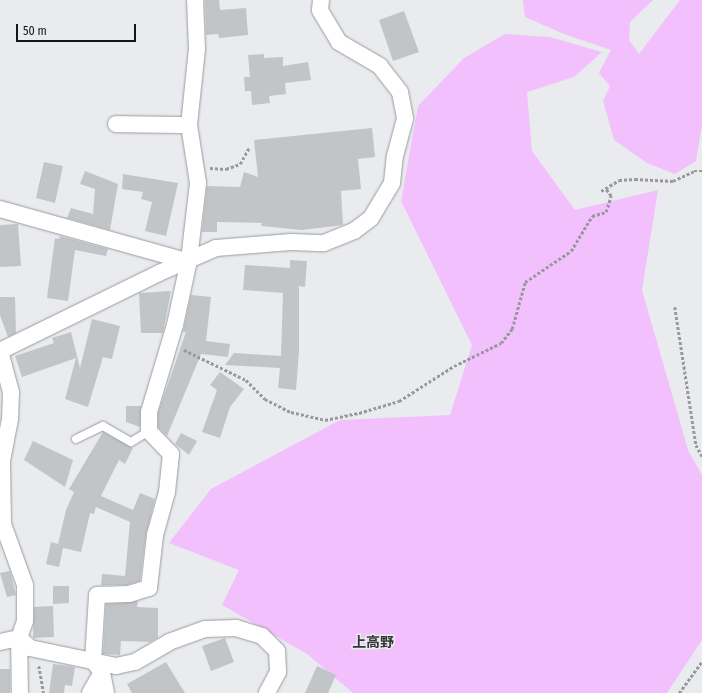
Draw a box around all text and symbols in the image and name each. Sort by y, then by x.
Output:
scale bar [18,16,138,42]
text: 50 m [23,24,47,38]
district label: 上高野 [352,635,394,651]

